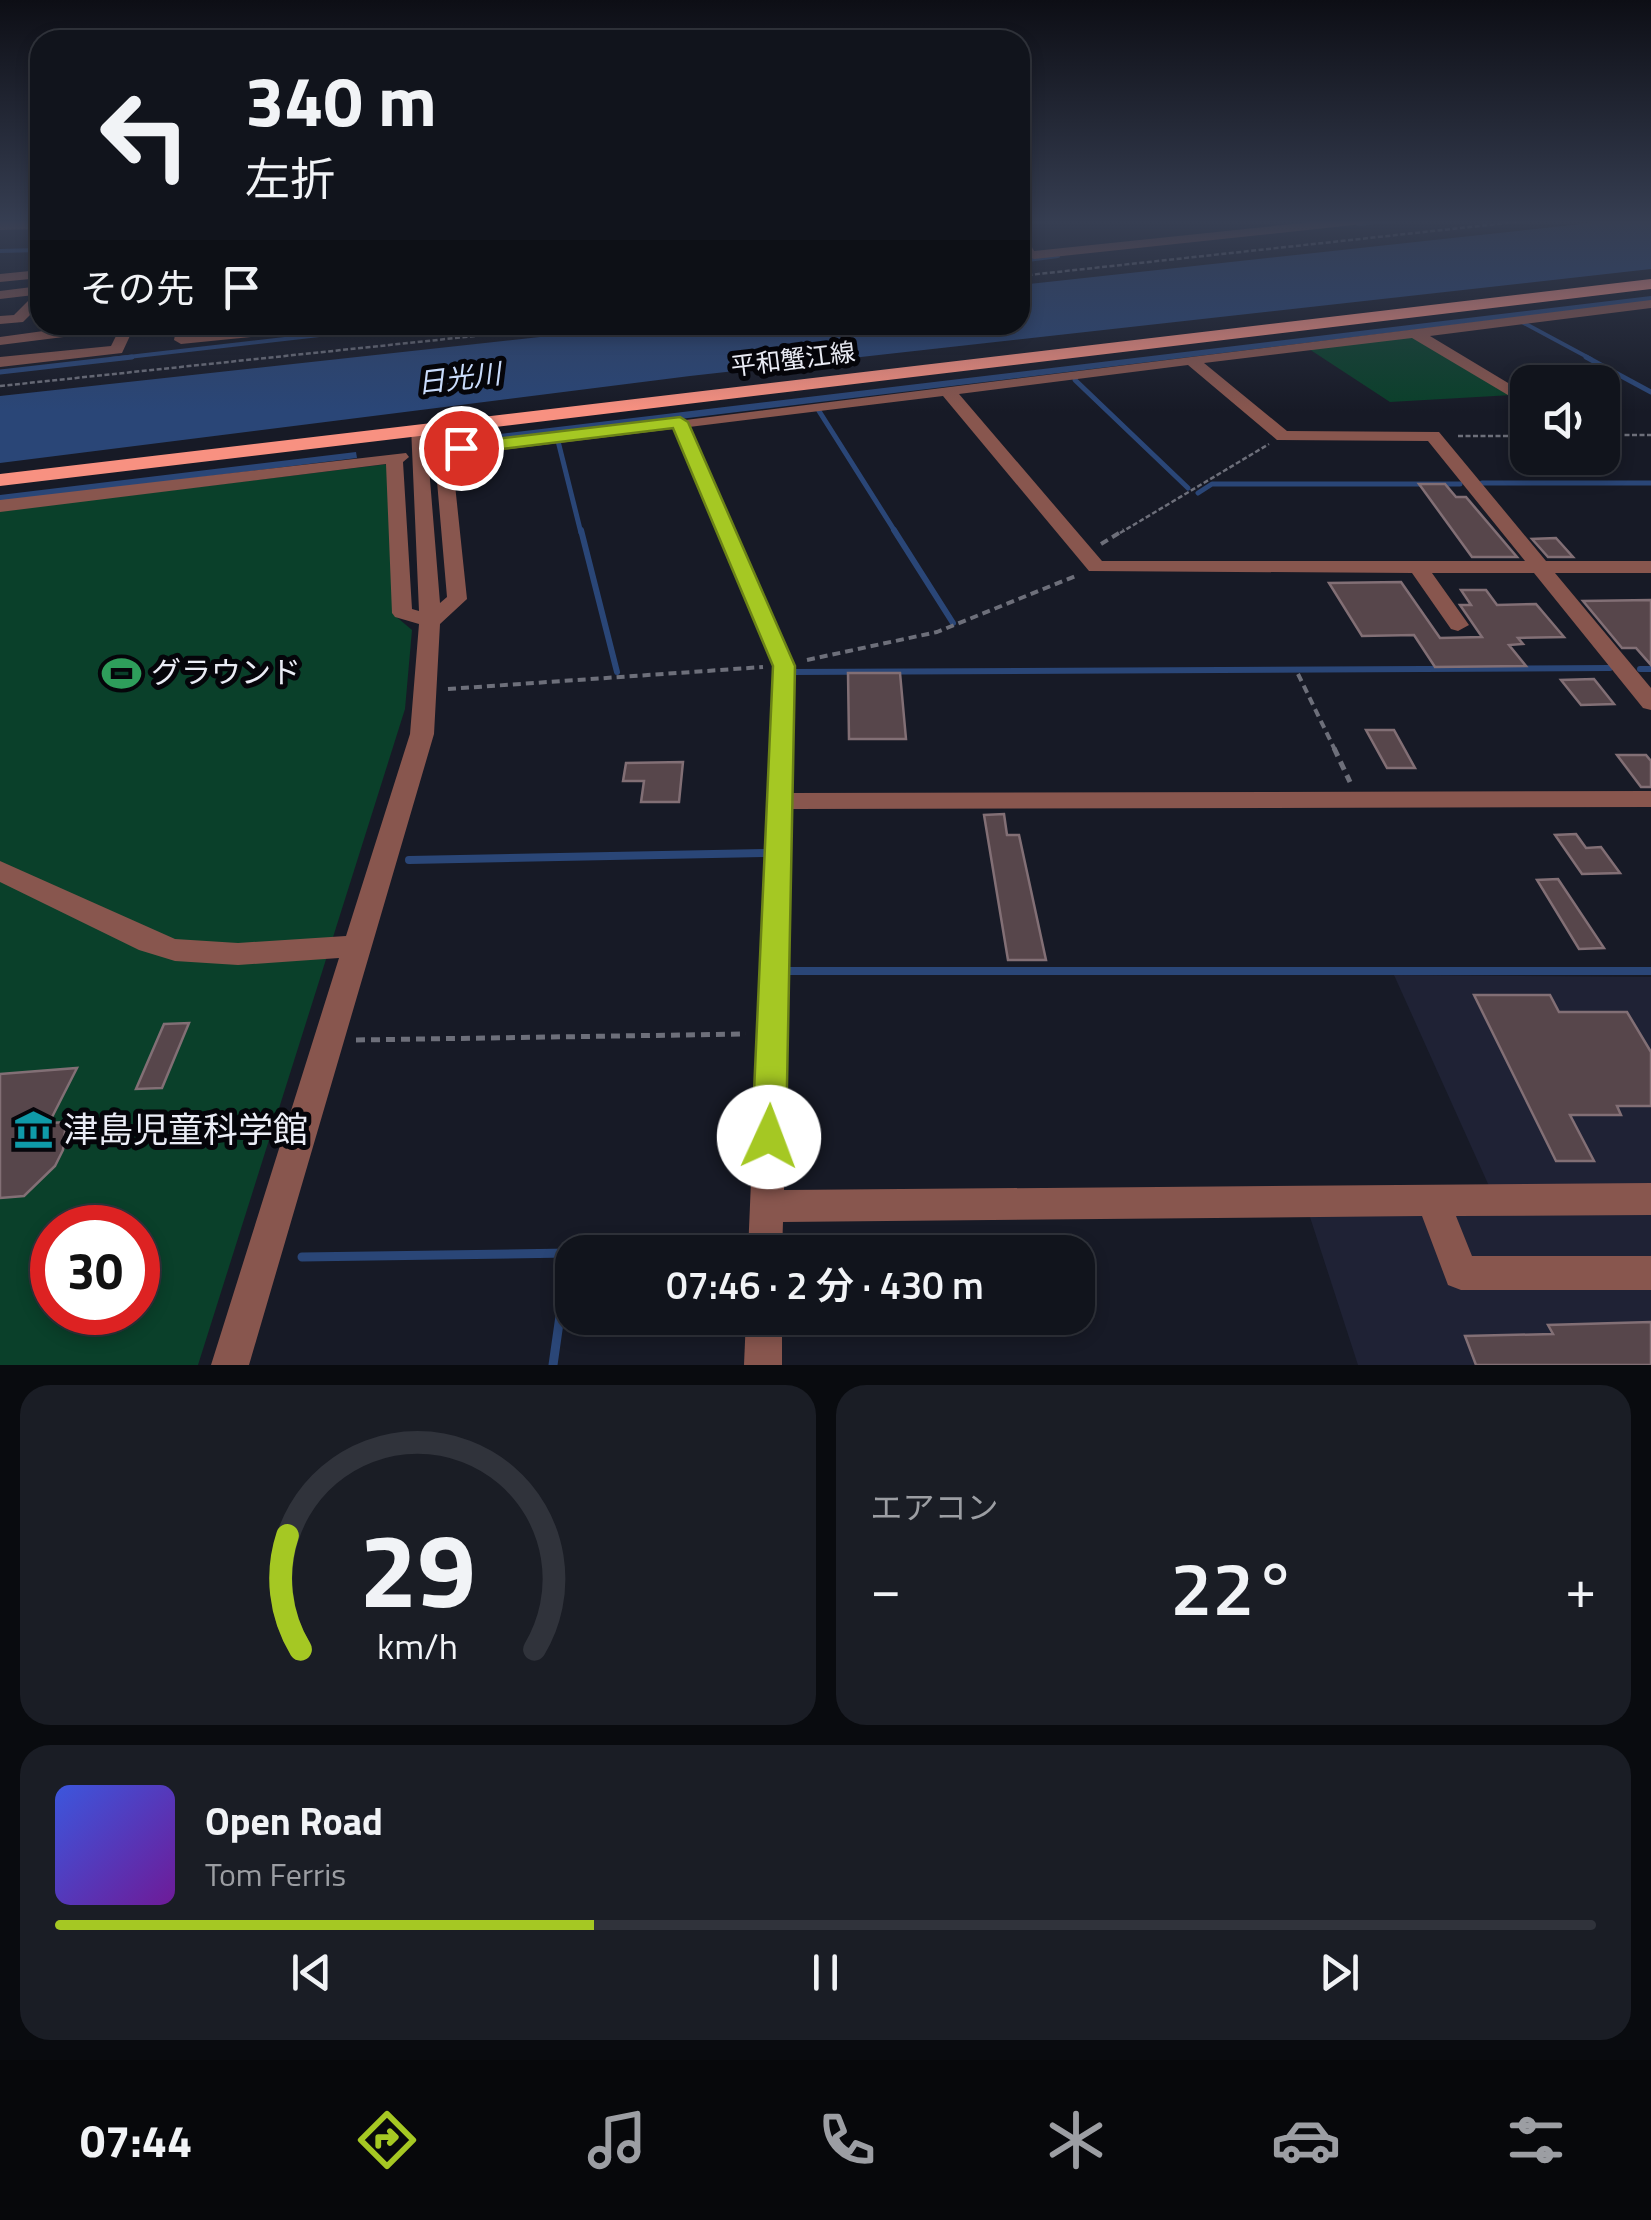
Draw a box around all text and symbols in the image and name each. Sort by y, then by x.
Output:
text: 340 m [245,47,437,153]
icon: left [80,70,210,200]
text: 左折 [245,144,335,212]
text: その先 [80,259,194,317]
icon: arrive [214,260,269,315]
street label: 平和蟹江線 [729,333,857,385]
water label: 日光川 [415,351,506,404]
map controls [1510,365,1620,475]
button: sound [1510,365,1620,475]
pin [419,406,504,491]
icon: arrive [434,421,489,476]
place label: グラウンド [151,649,301,695]
sports icon: グラウンド [100,652,142,694]
position arrow [717,1085,821,1189]
place label: 津島児童科学館 [63,1102,308,1156]
museum icon: 津島児童科学館 [12,1109,54,1151]
speed limit sign: 30 [30,1205,160,1335]
text: 07:46 · 2 分 · 430 m [666,1256,984,1314]
text: エアコン [871,1483,999,1531]
text: 29 [360,1489,476,1647]
text: 22° [1170,1530,1296,1644]
text: − [871,1546,901,1629]
text: + [1565,1546,1596,1629]
text: km/h [377,1618,458,1673]
text: Open Road [205,1792,383,1850]
text: Tom Ferris [205,1850,346,1898]
icon: previous [284,1945,339,2000]
icon: pause [798,1945,853,2000]
icon: next [1312,1945,1367,2000]
icon: directions [352,2105,422,2175]
icon: music [582,2105,652,2175]
icon: phone [812,2105,882,2175]
icon: climate [1041,2105,1111,2175]
icon: car [1271,2105,1341,2175]
icon: filters [1501,2105,1571,2175]
text: 07:44 [80,2106,192,2174]

